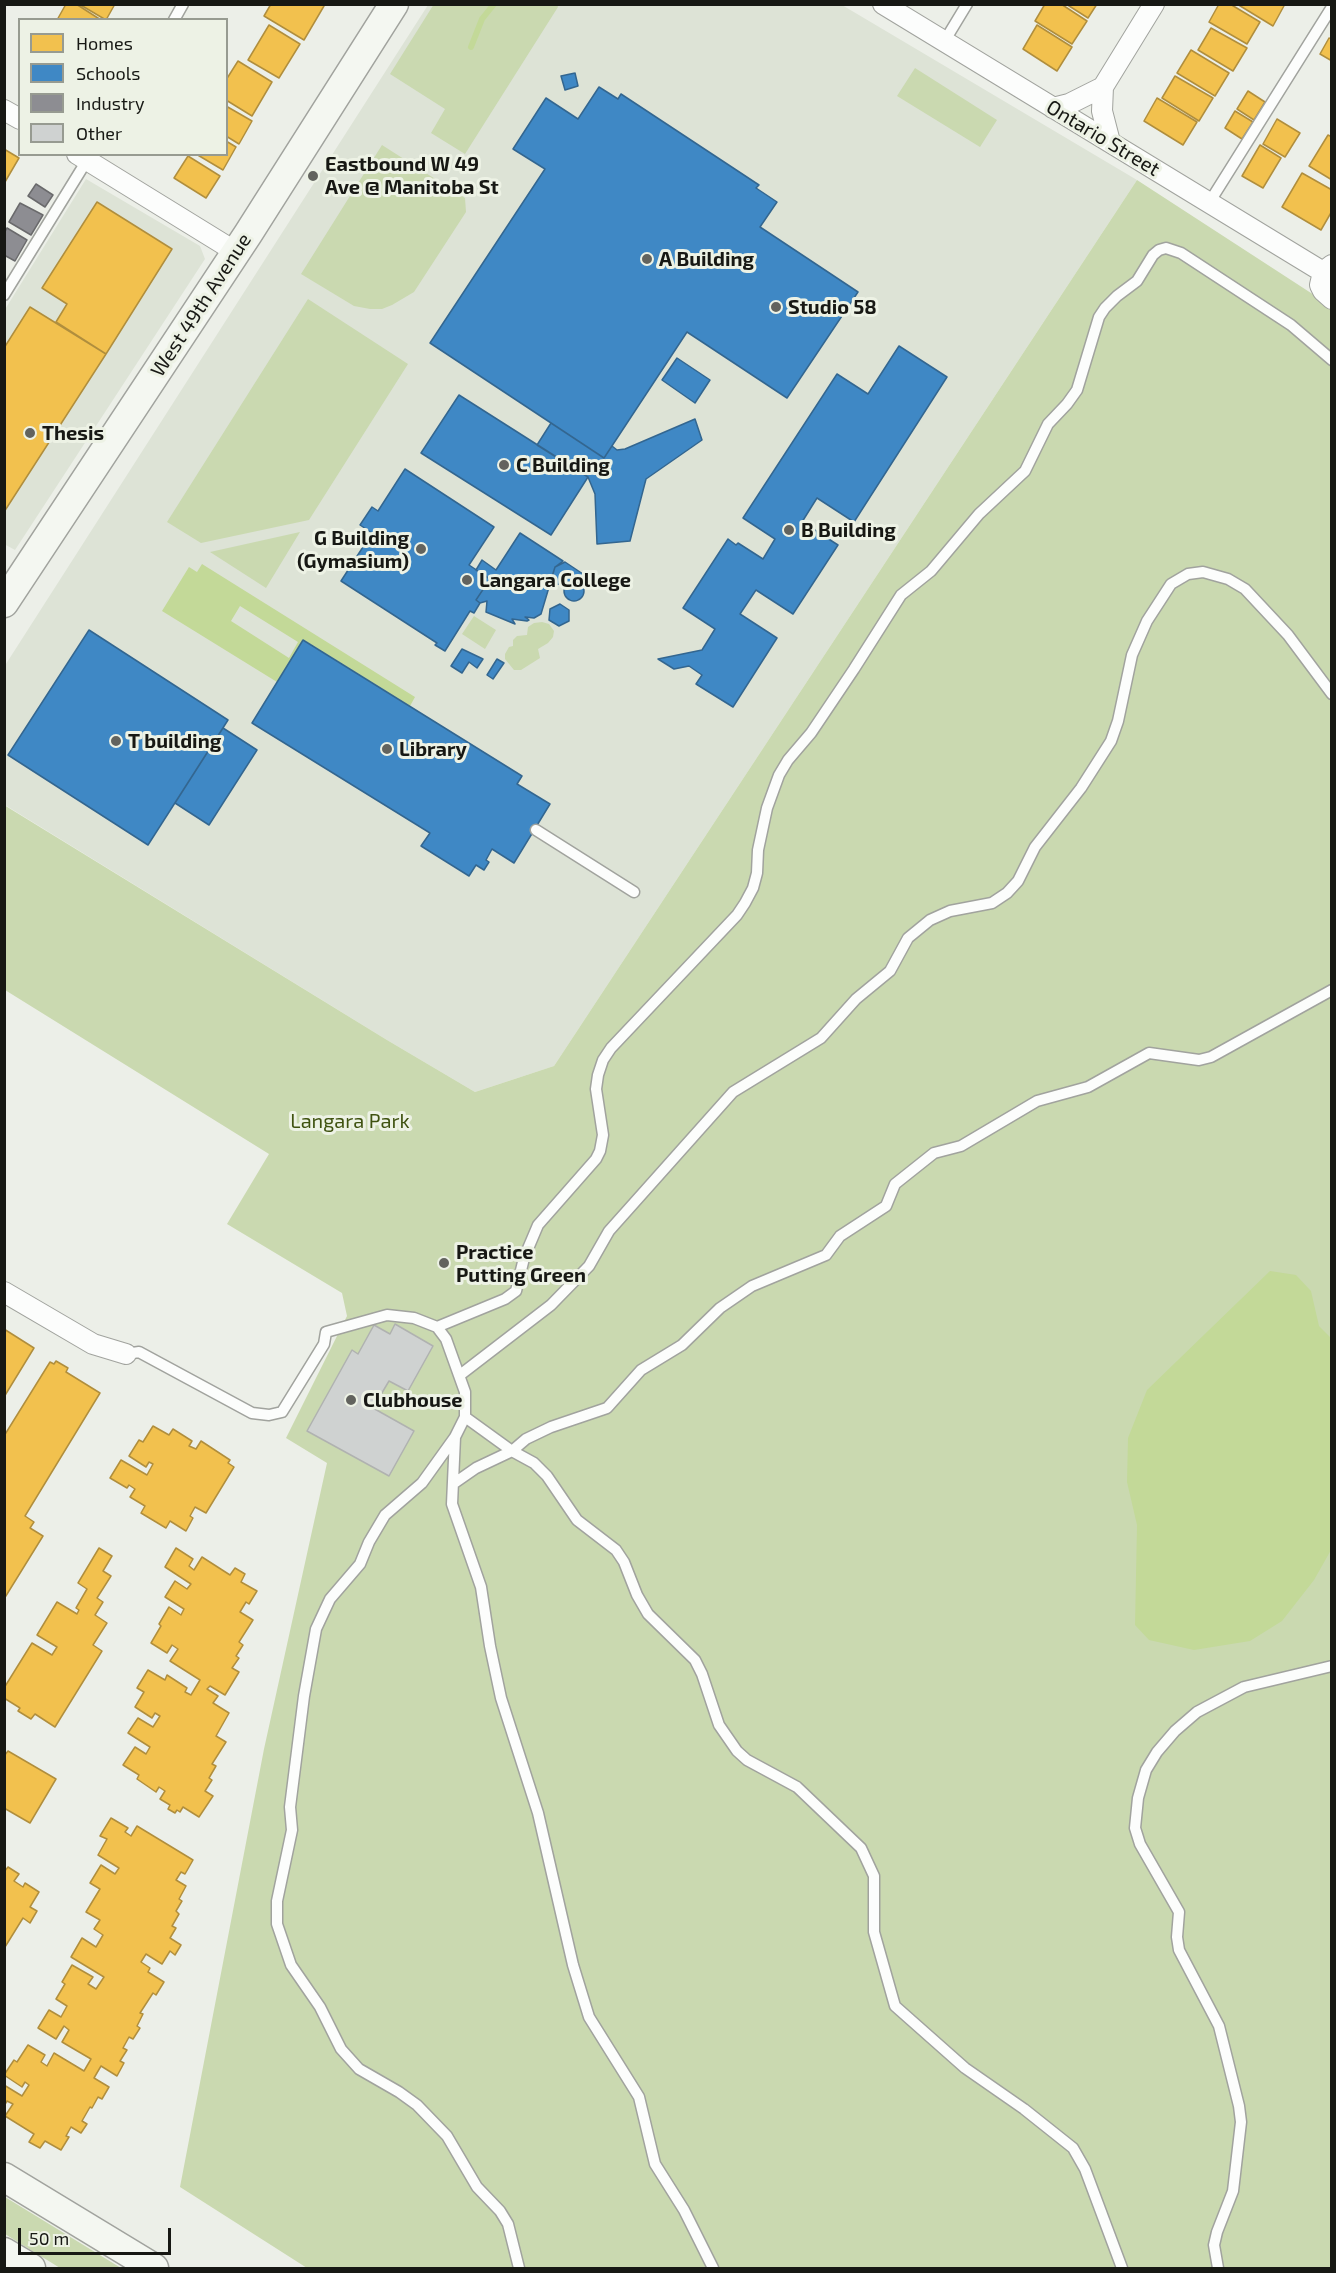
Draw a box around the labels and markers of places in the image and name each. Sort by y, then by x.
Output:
place label: Eastbound W 49 Ave @ Manitoba St [325,152,499,199]
marker: Eastbound W 49 Ave @ Manitoba St [306,169,320,183]
place label: A Building [659,247,754,271]
marker: A Building [640,252,654,266]
place label: Studio 58 [788,295,877,319]
marker: Studio 58 [769,300,783,314]
place label: Thesis [42,421,104,445]
marker: Thesis [23,426,37,440]
place label: C Building [516,453,610,477]
marker: C Building [497,458,511,472]
place label: B Building [801,518,896,542]
marker: B Building [782,523,796,537]
place label: G Building (Gymasium) [297,526,409,573]
marker: G Building (Gymasium) [414,542,428,556]
place label: Langara College [479,568,631,592]
marker: Langara College [460,573,474,587]
place label: T building [128,729,221,753]
marker: T building [109,734,123,748]
place label: Library [399,737,467,761]
marker: Library [380,742,394,756]
place label: Practice Putting Green [456,1240,586,1287]
marker: Practice Putting Green [437,1256,451,1270]
place label: Clubhouse [363,1388,463,1412]
marker: Clubhouse [344,1393,358,1407]

